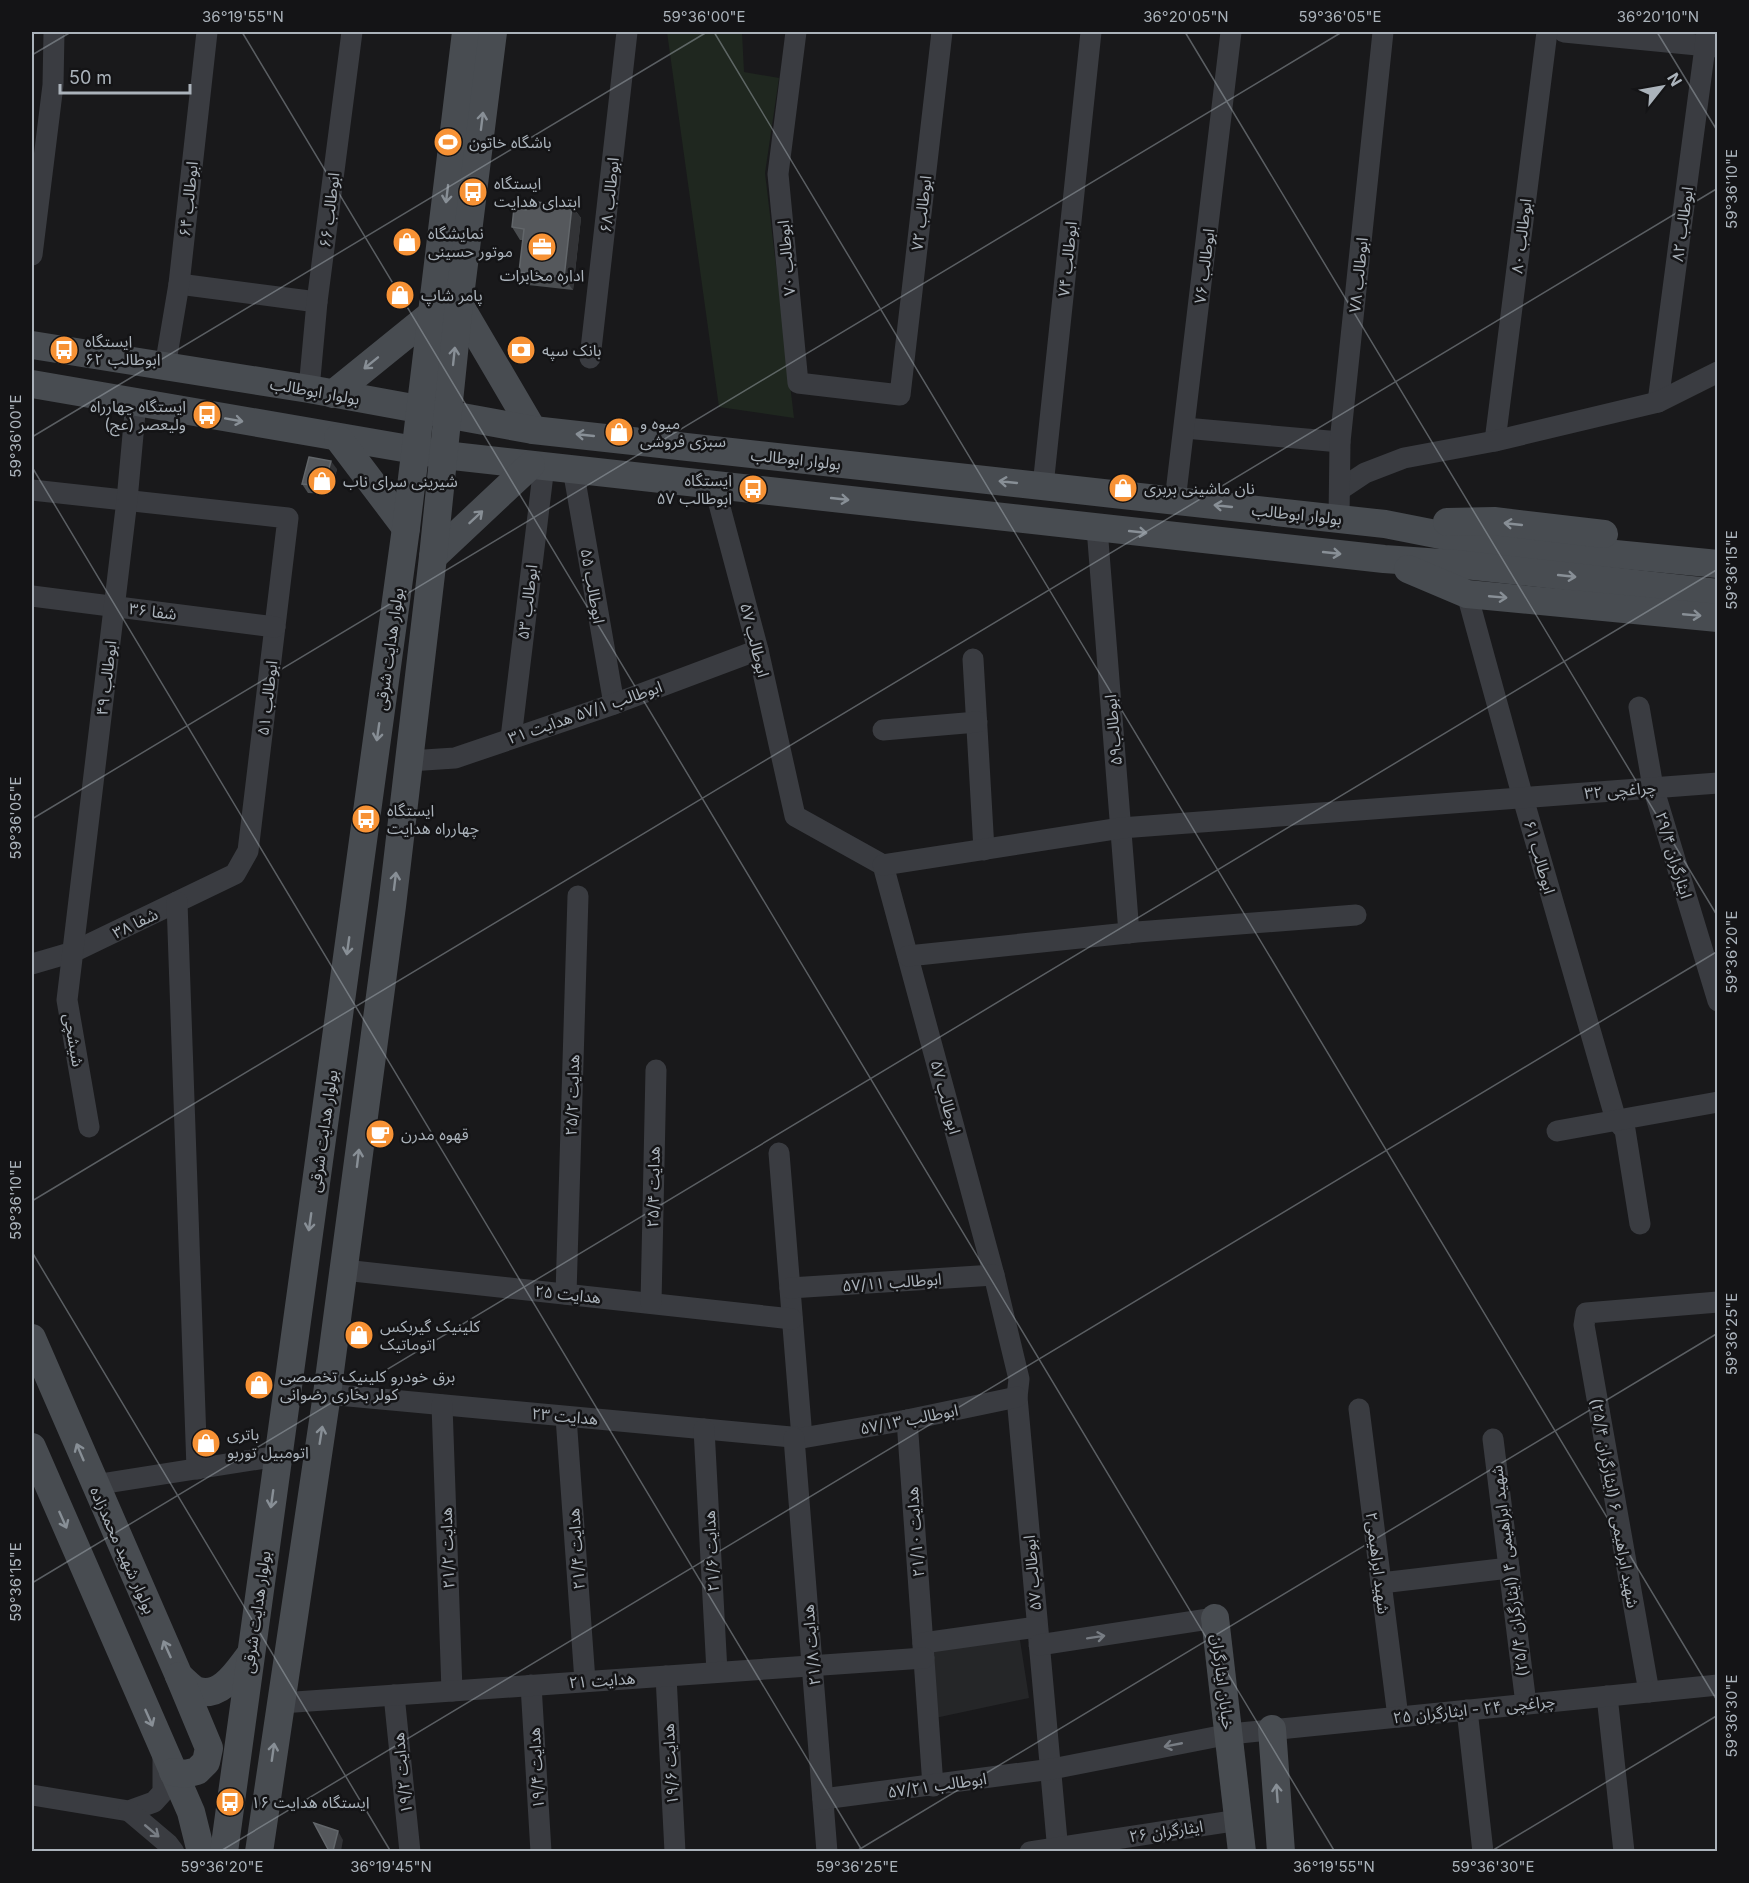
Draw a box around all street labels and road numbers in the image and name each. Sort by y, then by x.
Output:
street label: ابوطالب ۶۸ [595,156,623,234]
street label: ابوطالب ۶۴ [174,160,202,238]
street label: ابوطالب ۶۶ [314,171,344,249]
street label: ابوطالب ۷۲ [906,174,936,252]
street label: ابوطالب ۸۲ [1667,185,1697,263]
street label: ابوطالب ۸۰ [1506,197,1536,275]
street label: ابوطالب ۷۰ [773,219,799,297]
street label: ابوطالب ۷۴ [1053,220,1081,298]
street label: ابوطالب ۷۶ [1189,227,1219,305]
street label: ابوطالب ۷۸ [1344,236,1372,314]
street label: بولوار ابوطالب [269,373,361,409]
street label: بولوار ابوطالب [750,444,842,474]
street label: بولوار ابوطالب [1251,499,1343,529]
street label: ابوطالب ۵۵ [577,547,609,625]
street label: ابوطالب ۵۳ [512,563,542,641]
street label: بولوار هدایت شرقی [371,587,407,711]
street label: شفا ۳۶ [128,598,178,624]
street label: ابوطالب ۵۷ [736,601,774,679]
street label: ابوطالب ۴۹ [91,639,121,717]
street label: ابوطالب ۵۱ [252,659,282,737]
street label: ابوطالب ۵۷/۱ هدایت ۳۱ [505,676,665,748]
street label: ابوطالب۵۹ [1100,694,1126,766]
street label: چراغچی ۳۲ [1583,777,1657,804]
street label: ایثارگران ۲۹/۴ [1651,809,1697,901]
street label: ابوطالب ۶۱ [1520,818,1560,896]
street label: شفا ۳۸ [109,904,161,942]
street label: شیشچی [58,1012,89,1069]
street label: هدایت ۲۵/۲ [561,1054,583,1136]
street label: ابوطالب ۵۷ [927,1058,965,1136]
street label: بولوار هدایت شرقی [305,1069,341,1193]
street label: هدایت ۲۵/۴ [642,1146,664,1228]
street label: ابوطالب ۵۷/۱۱ [842,1269,942,1295]
street label: هدایت ۲۵ [534,1281,602,1307]
street label: شهید ابراهیمی ۶ (ایثارگران ۲۵/۴) [1587,1396,1643,1610]
street label: ابوطالب ۵۷/۱۳ [858,1400,960,1438]
street label: هدایت ۲۳ [531,1403,599,1429]
street label: شهید ابراهیمی ۴ (ایثارگران ۲۵/۴) [1486,1464,1532,1678]
street label: بولوار شهید محمدزاده [86,1483,160,1617]
street label: هدایت ۲۱/۱۰ [902,1486,928,1578]
street label: هدایت ۲۱/۲ [436,1507,458,1589]
street label: هدایت ۲۱/۴ [563,1508,589,1590]
street label: هدایت ۲۱/۶ [699,1510,723,1592]
street label: شهید ابراهیمی۲ [1362,1511,1394,1615]
street label: ابوطالب ۵۷ [1019,1534,1045,1612]
street label: بولوار هدایت شرقی [238,1550,274,1674]
street label: هدایت ۲۱/۸ [797,1604,825,1686]
street label: خیابان ایثارگران [1207,1633,1239,1731]
street label: هدایت ۲۱ [568,1668,636,1692]
street label: چراغچی ۲۴ - ایثارگران ۲۵ [1392,1691,1556,1729]
street label: هدایت ۱۹/۶ [658,1723,682,1805]
street label: هدایت ۱۹/۴ [524,1727,548,1809]
street label: هدایت ۱۹/۲ [388,1731,416,1815]
street label: ابوطالب ۵۷/۲۱ [886,1768,988,1802]
street label: ایثارگران ۲۶ [1128,1816,1204,1846]

